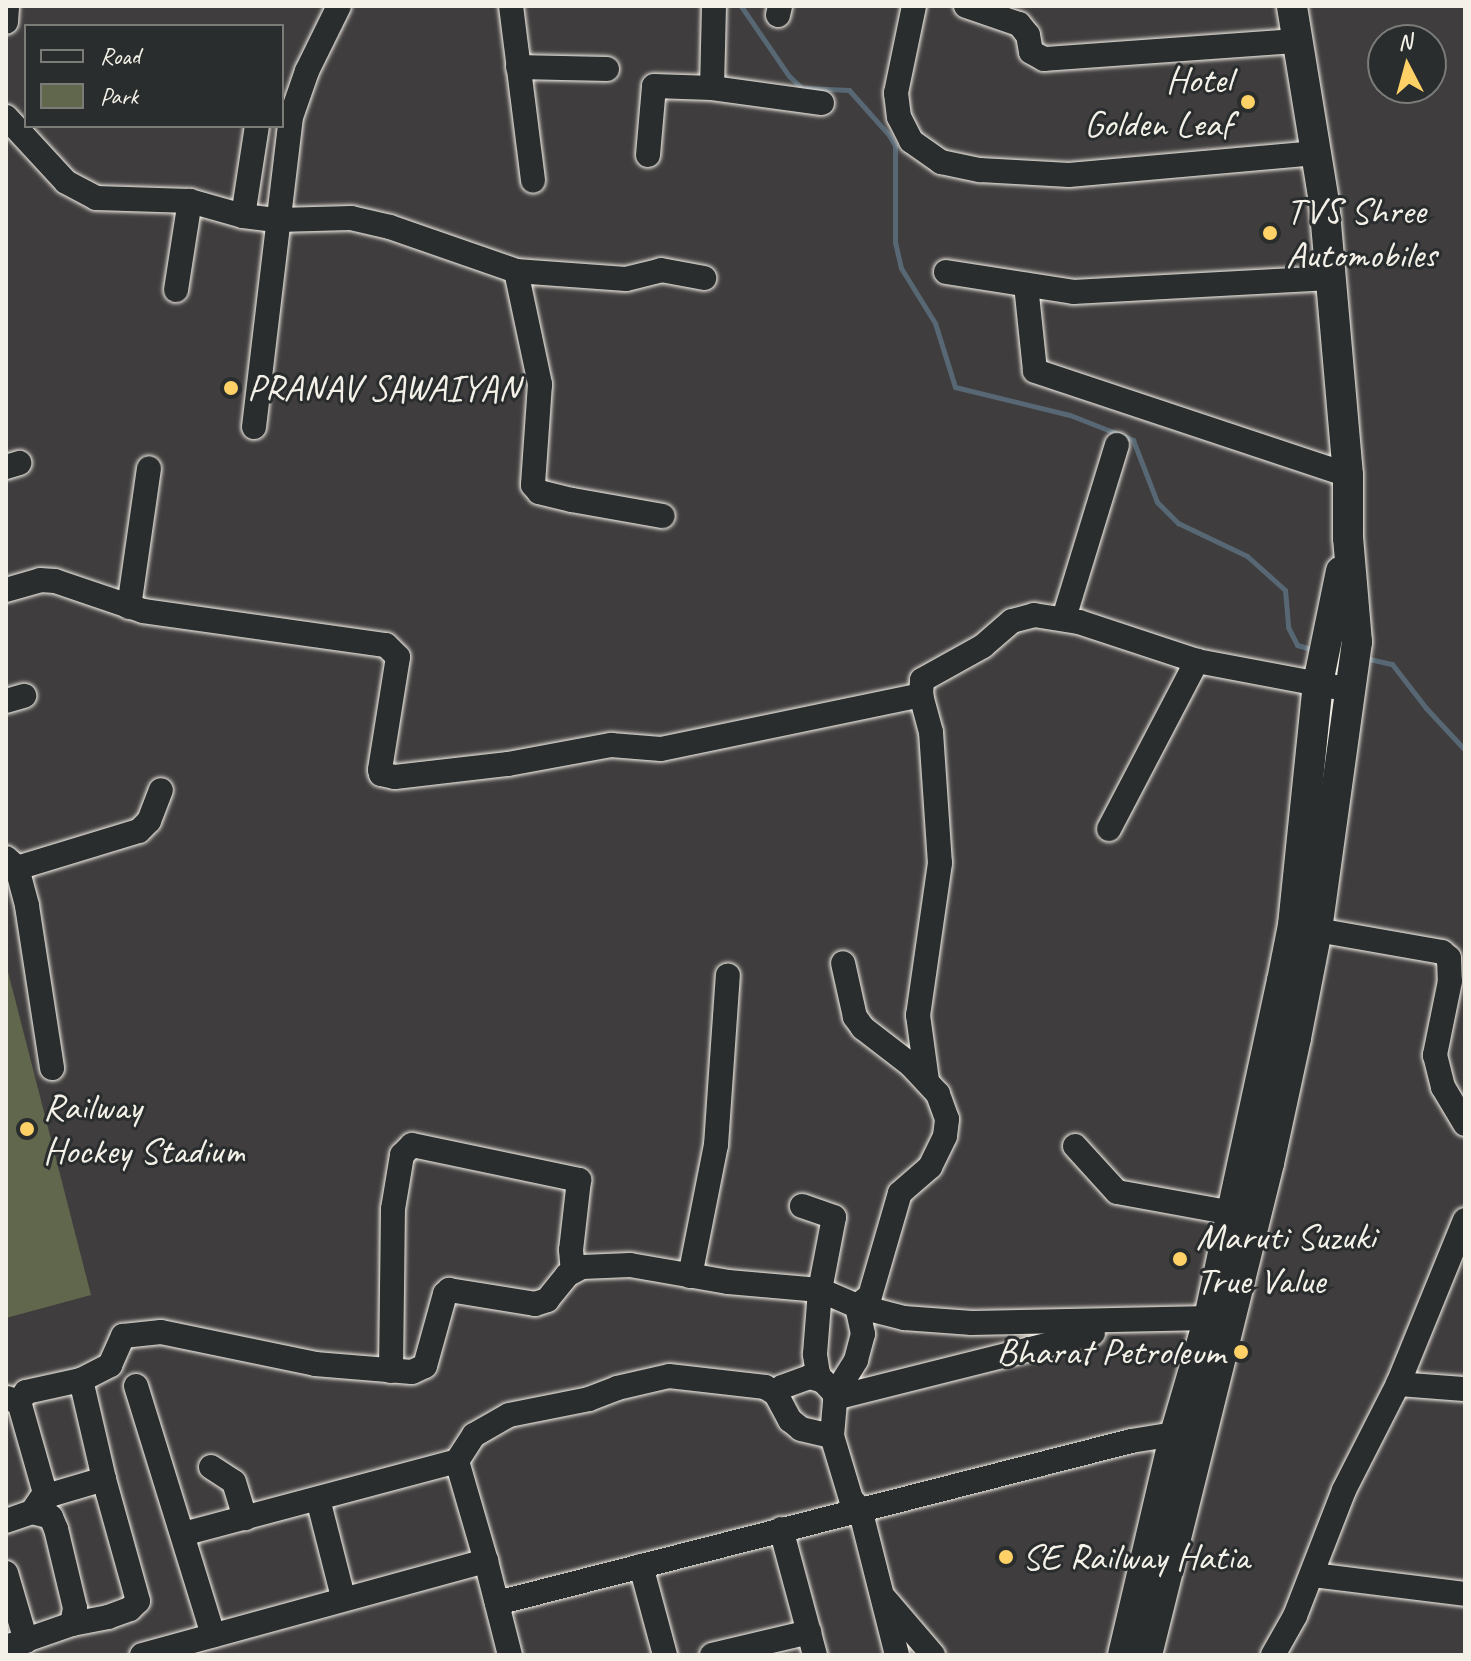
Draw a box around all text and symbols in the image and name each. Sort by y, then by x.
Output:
legend [24,24,284,128]
north arrow [1367,24,1447,104]
text: N [1396,27,1413,57]
text: Road [100,41,140,71]
place label: Hotel Golden Leaf [1085,57,1232,146]
text: Park [100,81,138,111]
marker: Hotel Golden Leaf [1239,93,1257,111]
place label: TVS Shree Automobiles [1286,188,1437,278]
marker: TVS Shree Automobiles [1261,224,1279,242]
place label: PRANAV SAWAIYAN [247,365,526,411]
marker: PRANAV SAWAIYAN [222,379,240,397]
place label: Railway Hockey Stadium [43,1084,245,1174]
marker: Railway Hockey Stadium [18,1120,36,1138]
place label: Maruti Suzuki True Value [1196,1214,1376,1304]
marker: Maruti Suzuki True Value [1171,1250,1189,1268]
place label: Bharat Petroleum [997,1329,1225,1375]
marker: Bharat Petroleum [1232,1343,1250,1361]
place label: SE Railway Hatia [1022,1534,1250,1580]
marker: SE Railway Hatia [997,1548,1015,1566]

